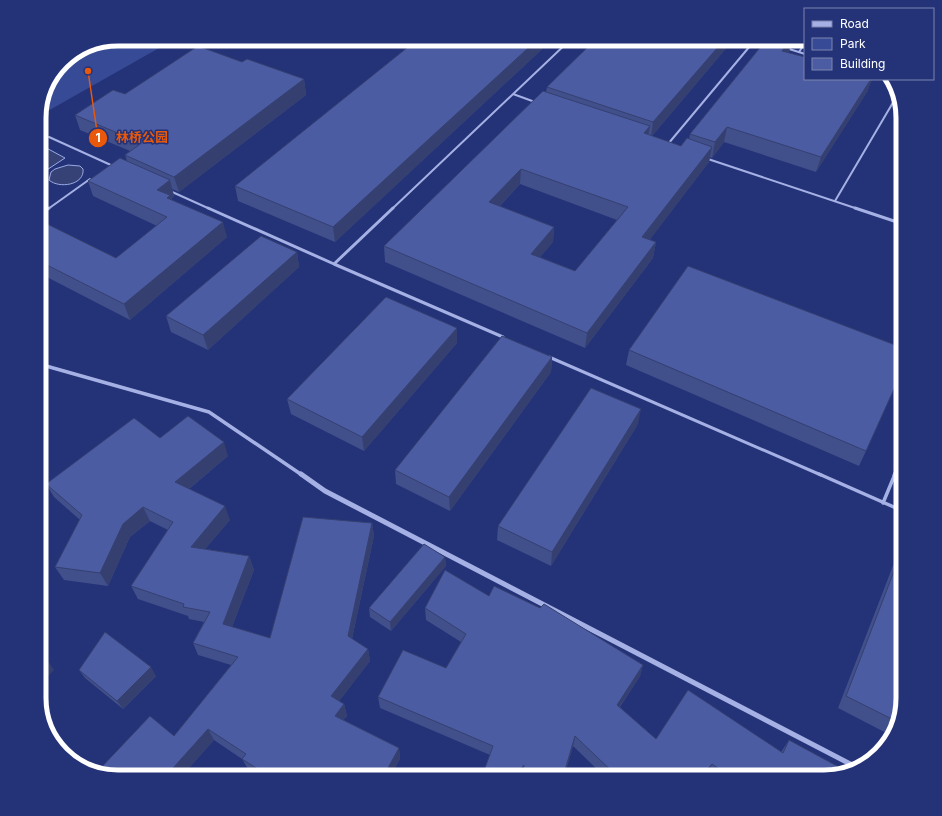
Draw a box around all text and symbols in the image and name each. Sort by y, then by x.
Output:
legend [804,8,934,80]
text: Road [840,16,869,31]
text: Park [840,36,866,51]
text: Building [840,56,885,71]
callout: 林桥公园 [88,125,176,150]
text: 林桥公园 [116,129,168,145]
text: 1 [95,130,101,145]

